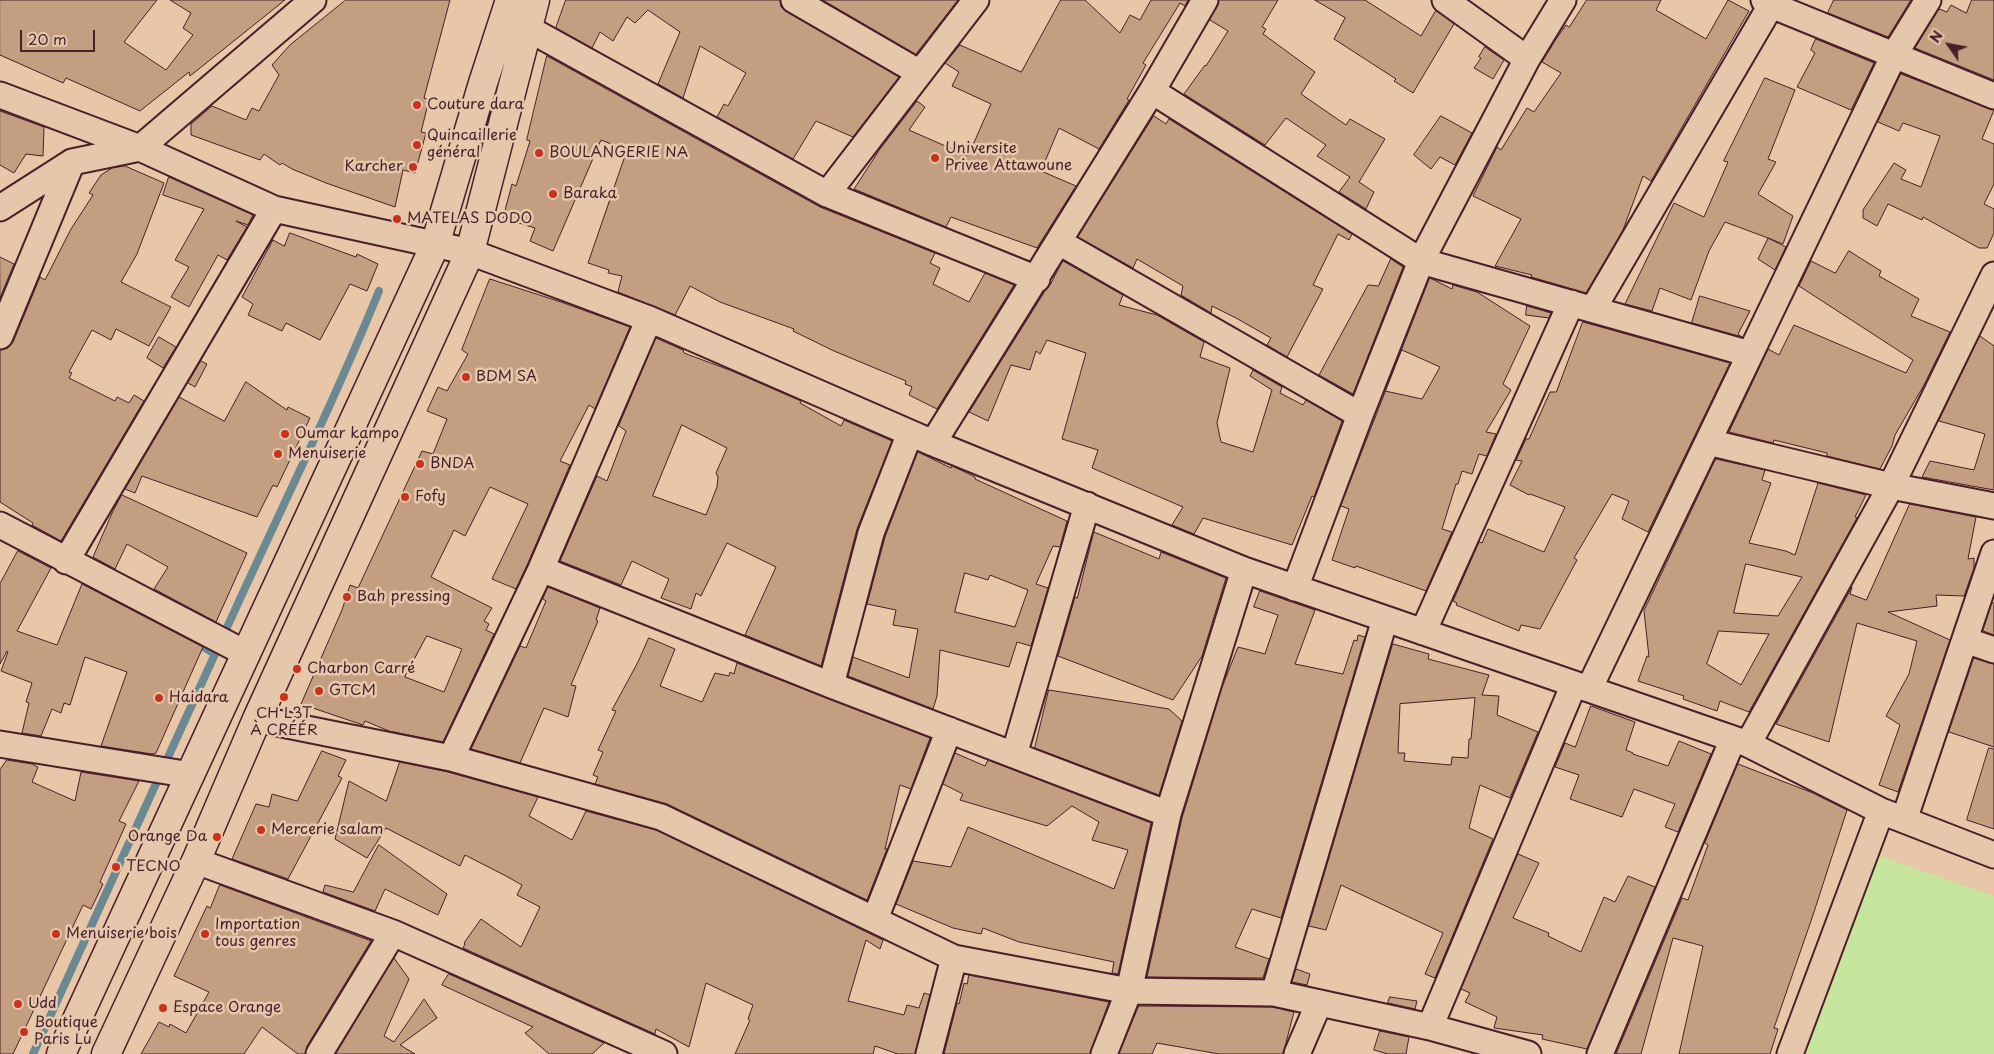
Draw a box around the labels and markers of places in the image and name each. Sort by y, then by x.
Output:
place label: Couture dara [427,96,524,114]
marker: Couture dara [411,99,423,111]
place label: Quincaillerie général [427,127,517,162]
marker: Quincaillerie général [411,139,423,151]
place label: Universite Privee Attawoune [945,140,1072,175]
place label: BOULANGERIE NA [549,144,688,162]
marker: BOULANGERIE NA [533,147,545,159]
marker: Universite Privee Attawoune [929,152,941,164]
place label: Karcher [345,158,403,176]
marker: Karcher [407,161,419,173]
place label: Baraka [563,185,617,203]
marker: Baraka [547,188,559,200]
place label: MATELAS DODO [407,210,532,228]
marker: MATELAS DODO [391,213,403,225]
place label: BDM SA [476,368,537,386]
marker: BDM SA [460,371,472,383]
place label: Oumar kampo [295,425,399,443]
marker: Oumar kampo [279,428,291,440]
place label: Menuiserie [288,445,366,463]
marker: Menuiserie [272,448,284,460]
place label: BNDA [430,455,474,473]
marker: BNDA [414,458,426,470]
place label: Fofy [415,488,446,506]
marker: Fofy [399,491,411,503]
place label: Bah pressing [357,588,451,606]
marker: Bah pressing [341,591,353,603]
place label: Charbon Carré [307,660,415,678]
marker: Charbon Carré [291,663,303,675]
place label: GTCM [329,682,376,700]
marker: GTCM [313,685,325,697]
place label: Haidara [169,689,229,707]
marker: CH L3T À CRÉÉR [278,691,290,703]
marker: Haidara [153,692,165,704]
place label: CH L3T À CRÉÉR [250,705,318,740]
place label: Mercerie salam [271,821,383,839]
marker: Mercerie salam [255,824,267,836]
place label: Orange Da [128,828,207,846]
marker: Orange Da [211,831,223,843]
place label: TECNO [126,858,181,876]
marker: TECNO [110,861,122,873]
place label: Importation tous genres [215,916,300,951]
place label: Menuiserie bois [66,925,177,943]
marker: Menuiserie bois [50,928,62,940]
marker: Importation tous genres [199,928,211,940]
place label: Udd [28,995,57,1013]
marker: Udd [12,998,24,1010]
place label: Espace Orange [173,999,281,1017]
marker: Espace Orange [157,1002,169,1014]
place label: Boutique Paris Lu [34,1014,98,1049]
marker: Boutique Paris Lu [18,1026,30,1038]

